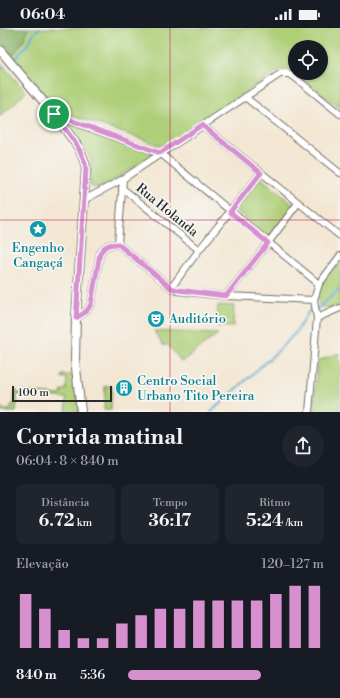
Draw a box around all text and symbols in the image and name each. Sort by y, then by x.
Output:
text: 06:04 [20,5,65,24]
map controls [288,40,328,80]
button: locate [288,40,328,80]
pin [37,97,71,131]
icon: arrive [43,103,65,125]
street label: Rua Holanda [133,180,202,240]
place icon: Engenho Cangaçá [28,219,48,239]
place label: Engenho Cangaçá [12,240,64,271]
theatre icon: Auditório [146,309,166,329]
place label: Auditório [168,311,226,327]
place label: Centro Social Urbano Tito Pereira [137,373,255,404]
building icon: Centro Social Urbano Tito Pereira [114,378,134,398]
scale bar [12,384,112,403]
text: 100 m [18,386,49,400]
text: Corrida matinal [16,424,183,451]
button: share [282,425,324,467]
text: 06:04 · 8 × 840 m [16,453,119,469]
text: Distância [41,496,89,510]
text: Tempo [153,496,187,510]
text: Ritmo [259,496,290,510]
text: 6.72 [39,510,74,532]
text: 36:17 [149,510,191,532]
text: 5:24 [246,510,283,532]
text: km [74,516,92,530]
text: /km [283,516,303,530]
text: Elevação [16,556,69,572]
text: 120–127 m [261,556,324,572]
text: 840 m [16,667,57,683]
text: 5:36 [80,667,105,683]

